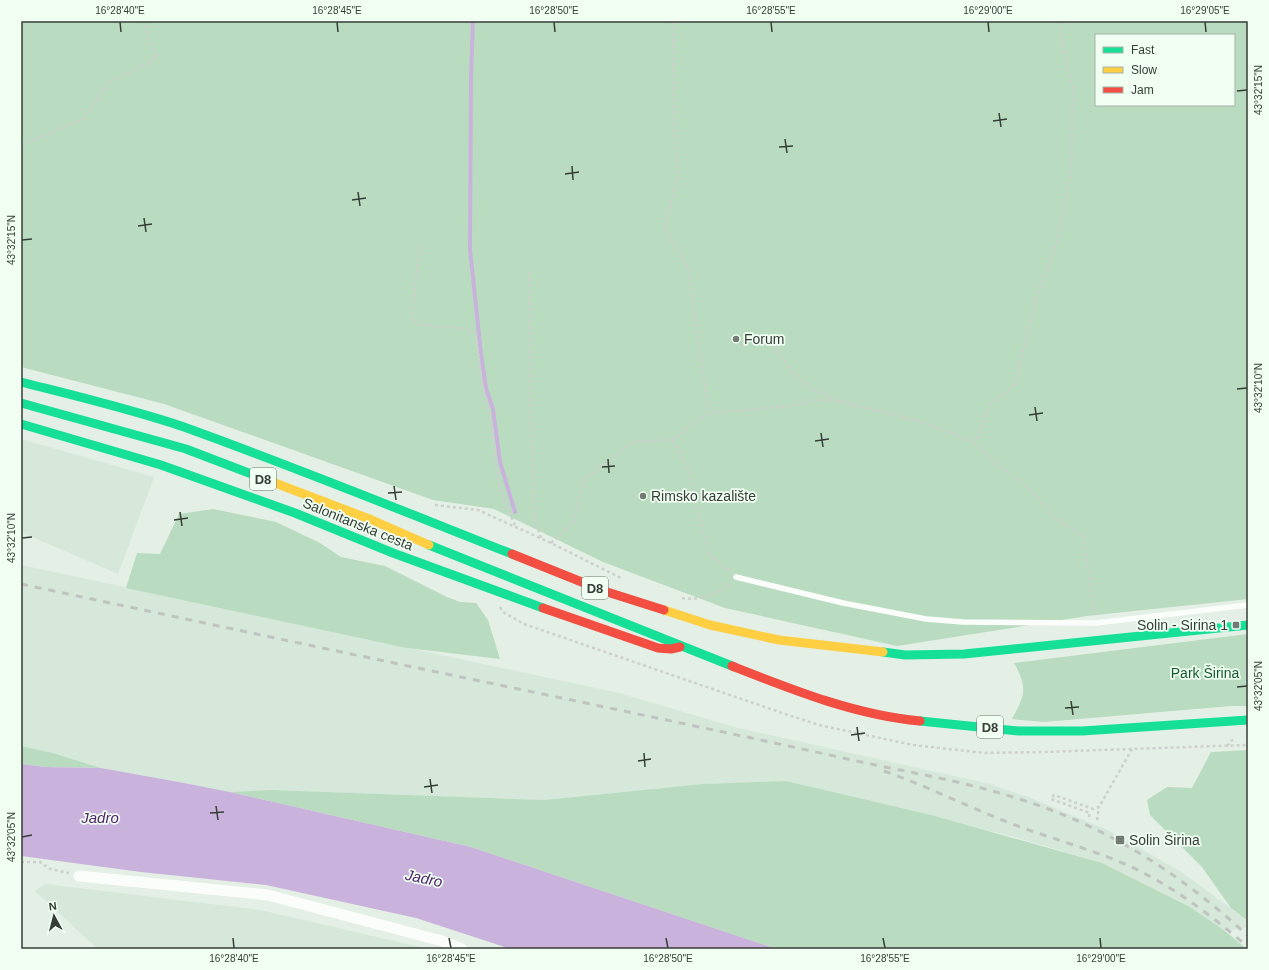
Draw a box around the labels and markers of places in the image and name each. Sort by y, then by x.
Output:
place label: Forum [744,331,784,347]
marker: Forum [731,334,741,344]
place label: Rimsko kazalište [651,488,756,504]
marker: Rimsko kazalište [638,491,648,501]
place label: Solin - Sirina 1 [1137,617,1228,633]
marker: Solin - Sirina 1 [1231,620,1241,630]
place label: Solin Širina [1129,832,1200,848]
marker: Solin Širina [1114,834,1126,846]

